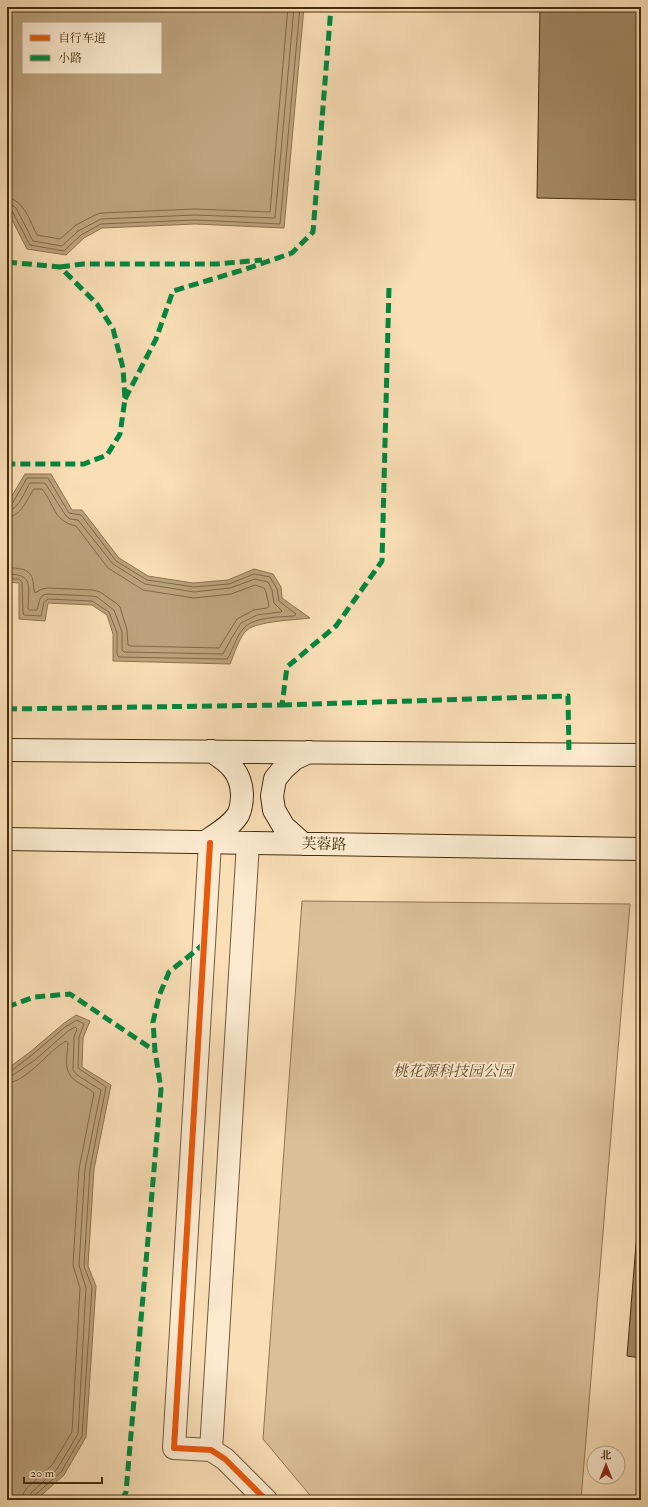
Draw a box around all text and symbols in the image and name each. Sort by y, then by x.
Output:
legend [22,22,162,74]
text: 自行车道 [58,31,106,46]
text: 小路 [58,51,82,66]
street label: 芙蓉路 [301,835,347,854]
park label: 桃花源科技园公园 [393,1062,515,1081]
north arrow [586,1445,626,1485]
text: 北 [601,1449,612,1462]
scale bar [24,1459,102,1485]
text: 20 m [30,1466,55,1481]

